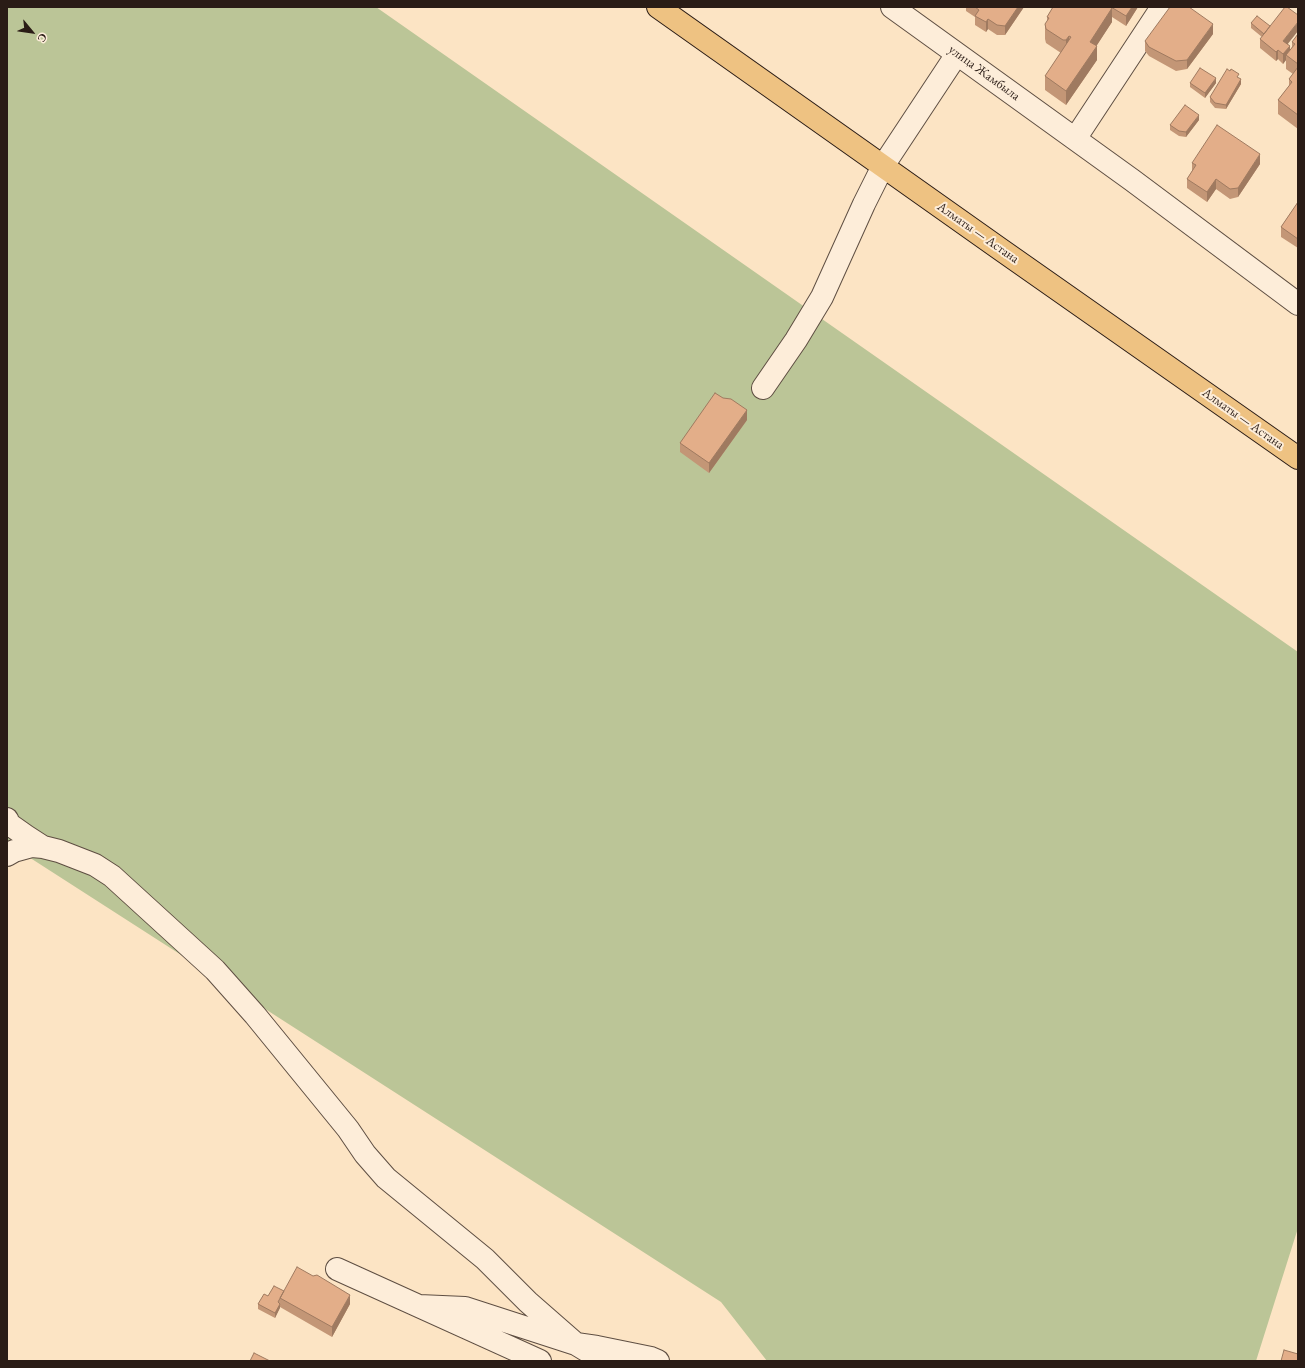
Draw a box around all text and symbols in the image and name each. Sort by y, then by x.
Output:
north arrow [12,12,52,52]
text: С [34,31,51,45]
street label: улица Жамбыла [945,42,1023,104]
street label: Алматы — Астана [934,199,1022,267]
street label: Алматы — Астана [1199,385,1287,453]

